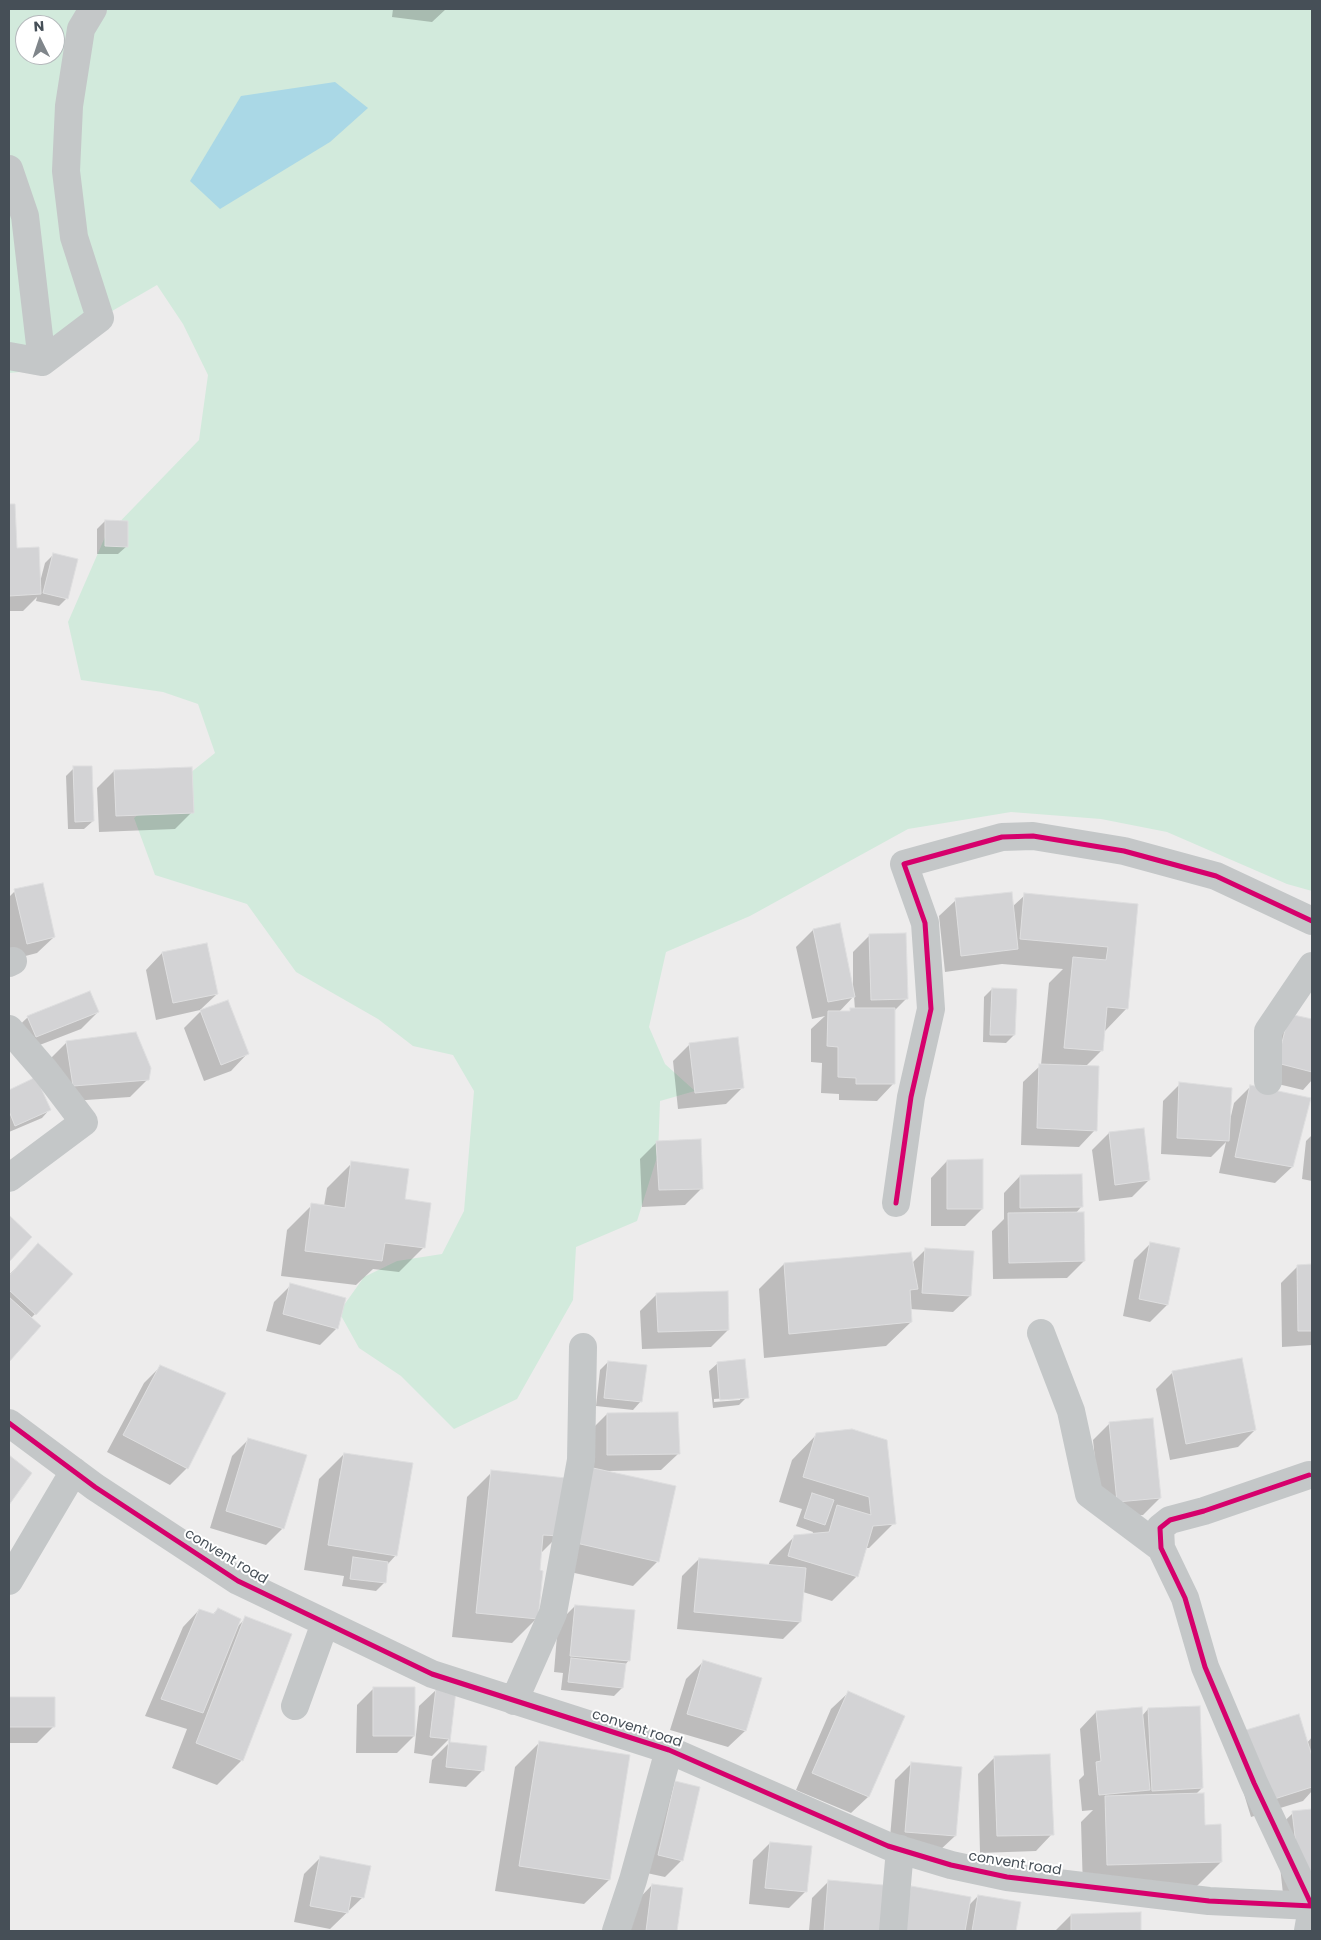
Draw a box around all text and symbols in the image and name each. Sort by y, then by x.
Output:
north arrow [15,15,65,65]
text: N [33,16,45,36]
street label: convent road [181,1526,271,1588]
street label: convent road [590,1707,684,1751]
street label: convent road [967,1848,1063,1880]

